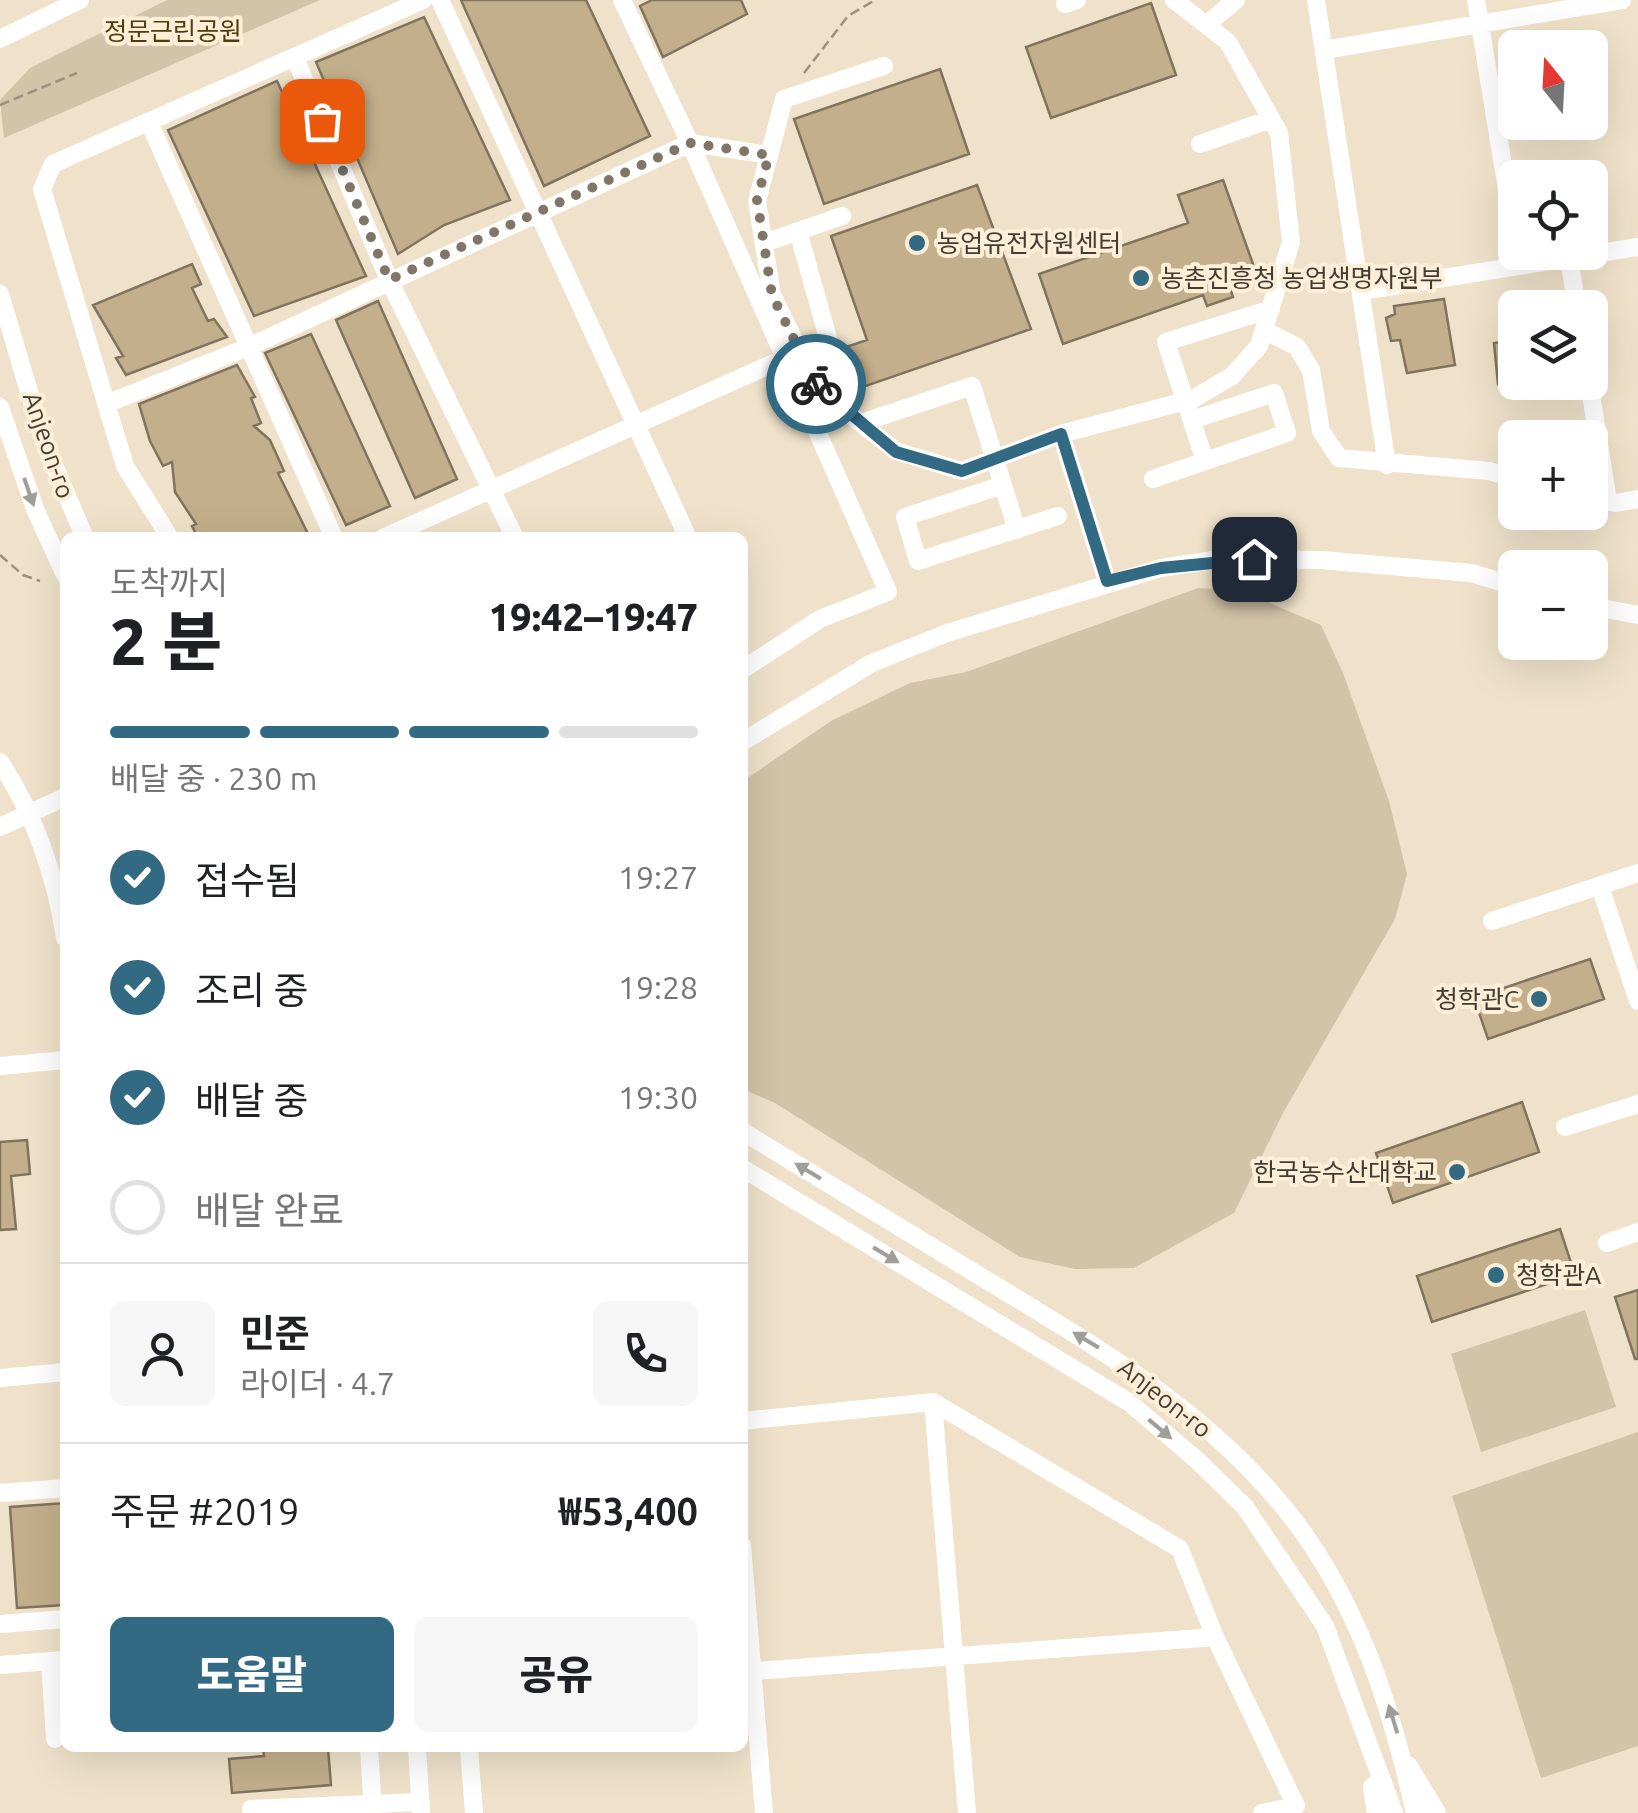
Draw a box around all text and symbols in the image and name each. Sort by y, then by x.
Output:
park label: 정문근린공원 [104,17,242,45]
north arrow [1498,30,1608,140]
map controls [1498,30,1608,660]
pin [280,79,365,164]
icon: bag [295,94,350,149]
button: locate [1498,160,1608,270]
place label: 농업유전자원센터 [937,229,1121,257]
marker: 농업유전자원센터 [906,232,928,254]
place label: 농촌진흥청 농업생명자원부 [1161,264,1443,292]
marker: 농촌진흥청 농업생명자원부 [1130,267,1152,289]
button: layers [1498,290,1608,400]
courier [766,334,866,434]
icon: bike [789,357,844,412]
street label: Anjeon-ro [18,388,80,502]
button: + [1498,420,1608,530]
one-way arrow [22,478,37,508]
pin [1212,517,1297,602]
icon: home [1227,532,1282,587]
button: − [1498,550,1608,660]
text: 도착까지 [110,564,228,600]
text: 19:42–19:47 [489,596,698,638]
text: 2 분 [110,604,222,677]
text: 배달 중 · 230 m [110,760,317,796]
icon: check [110,850,165,905]
text: 접수됨 [195,859,300,901]
text: 19:27 [618,859,698,895]
icon: check [110,960,165,1015]
text: 조리 중 [195,969,309,1011]
text: 19:28 [618,969,698,1005]
place label: 청학관C [1435,985,1519,1013]
marker: 청학관C [1528,988,1550,1010]
icon: check [110,1070,165,1125]
text: 배달 중 [195,1079,309,1121]
text: 19:30 [618,1079,698,1115]
place label: 한국농수산대학교 [1253,1158,1437,1186]
marker: 한국농수산대학교 [1446,1161,1468,1183]
one-way arrow [794,1163,822,1180]
text: 배달 완료 [195,1189,344,1231]
one-way arrow [872,1246,900,1263]
place label: 청학관A [1516,1261,1601,1289]
marker: 청학관A [1485,1264,1507,1286]
button: person [110,1301,215,1406]
button: phone [593,1301,698,1406]
text: 민준 [240,1312,310,1354]
one-way arrow [1072,1332,1100,1349]
street label: Anjeon-ro [1113,1353,1217,1443]
text: 라이더 · 4.7 [240,1365,395,1401]
one-way arrow [1147,1417,1172,1439]
text: 주문 #2019 [110,1490,299,1532]
text: ₩53,400 [559,1490,698,1532]
button: 도움말 [110,1617,394,1732]
button: 공유 [414,1617,698,1732]
one-way arrow [1385,1703,1400,1734]

